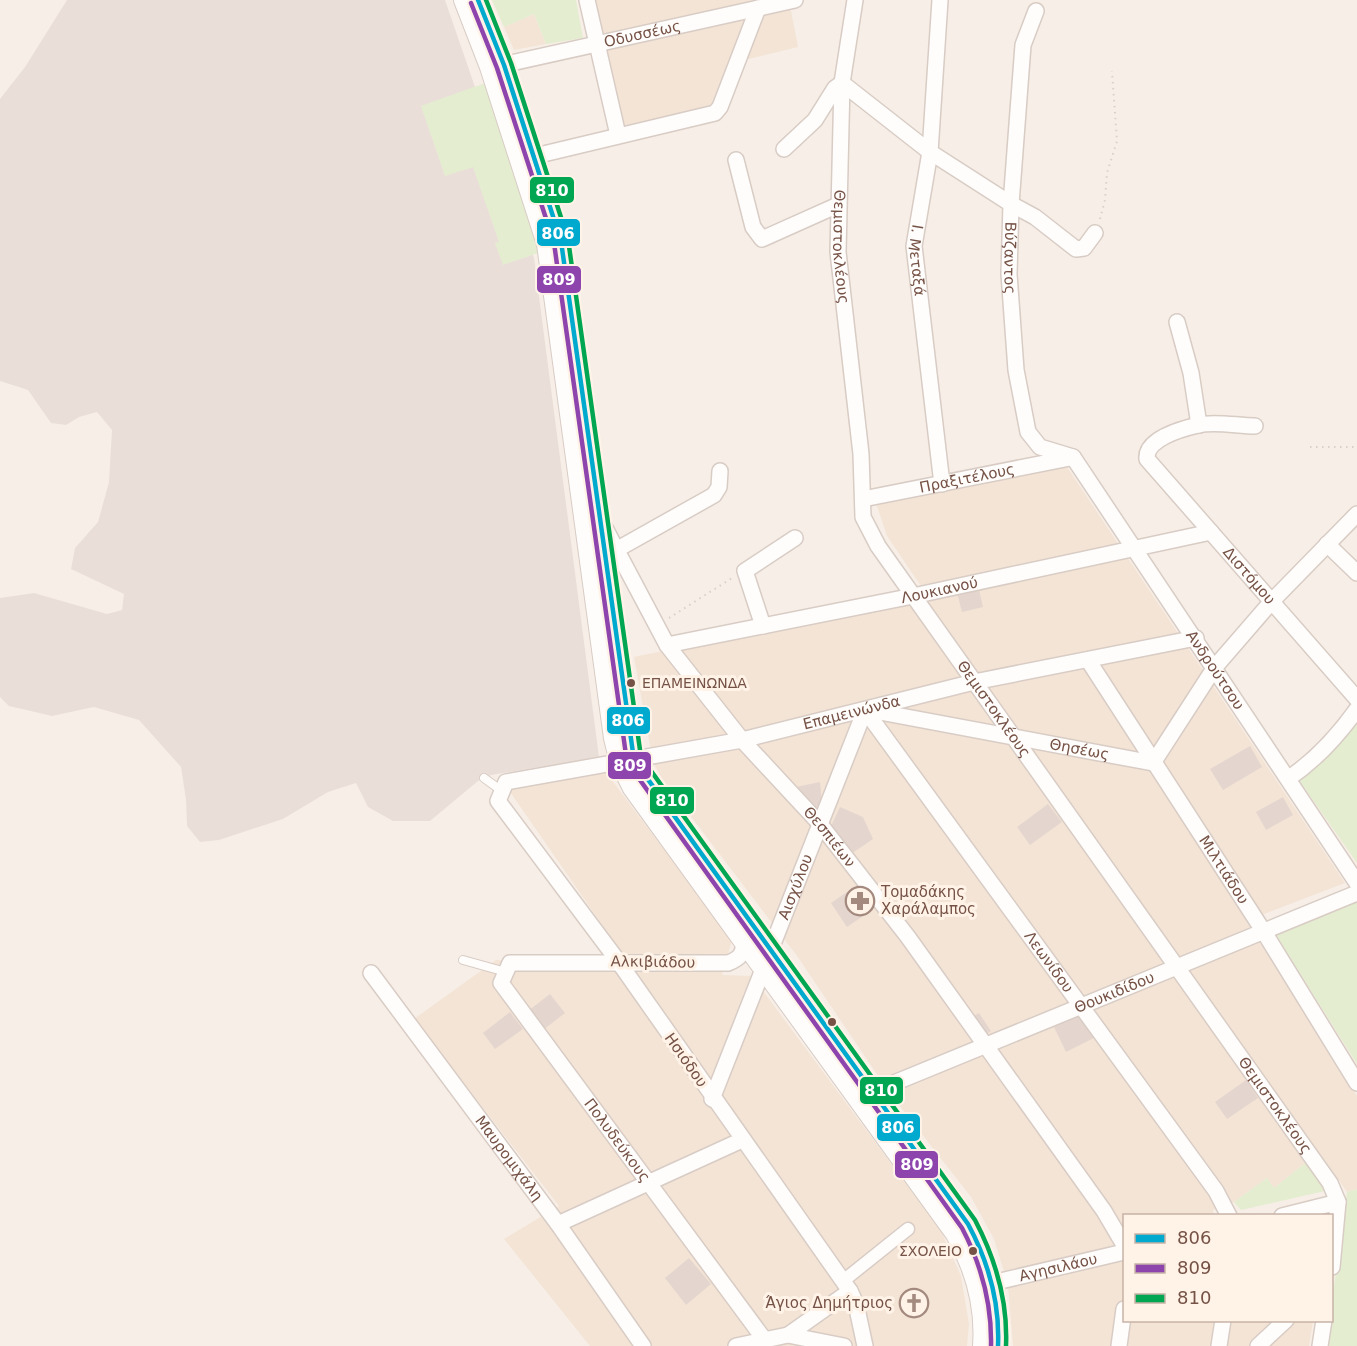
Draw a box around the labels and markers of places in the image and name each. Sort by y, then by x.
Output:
place label: ΕΠΑΜΕΙΝΩΝΔΑ [642,675,747,691]
marker: ΕΠΑΜΕΙΝΩΝΔΑ [625,677,637,689]
place label: Τομαδάκης Χαράλαμπος [880,883,976,918]
pharmacy icon: Τομαδάκης Χαράλαμπος [844,885,876,917]
unlabelled marker [826,1016,838,1028]
place label: ΣΧΟΛΕΙΟ [899,1243,962,1259]
marker: ΣΧΟΛΕΙΟ [967,1245,979,1257]
church icon: Άγιος Δημήτριος [898,1287,930,1319]
place label: Άγιος Δημήτριος [765,1294,893,1312]

